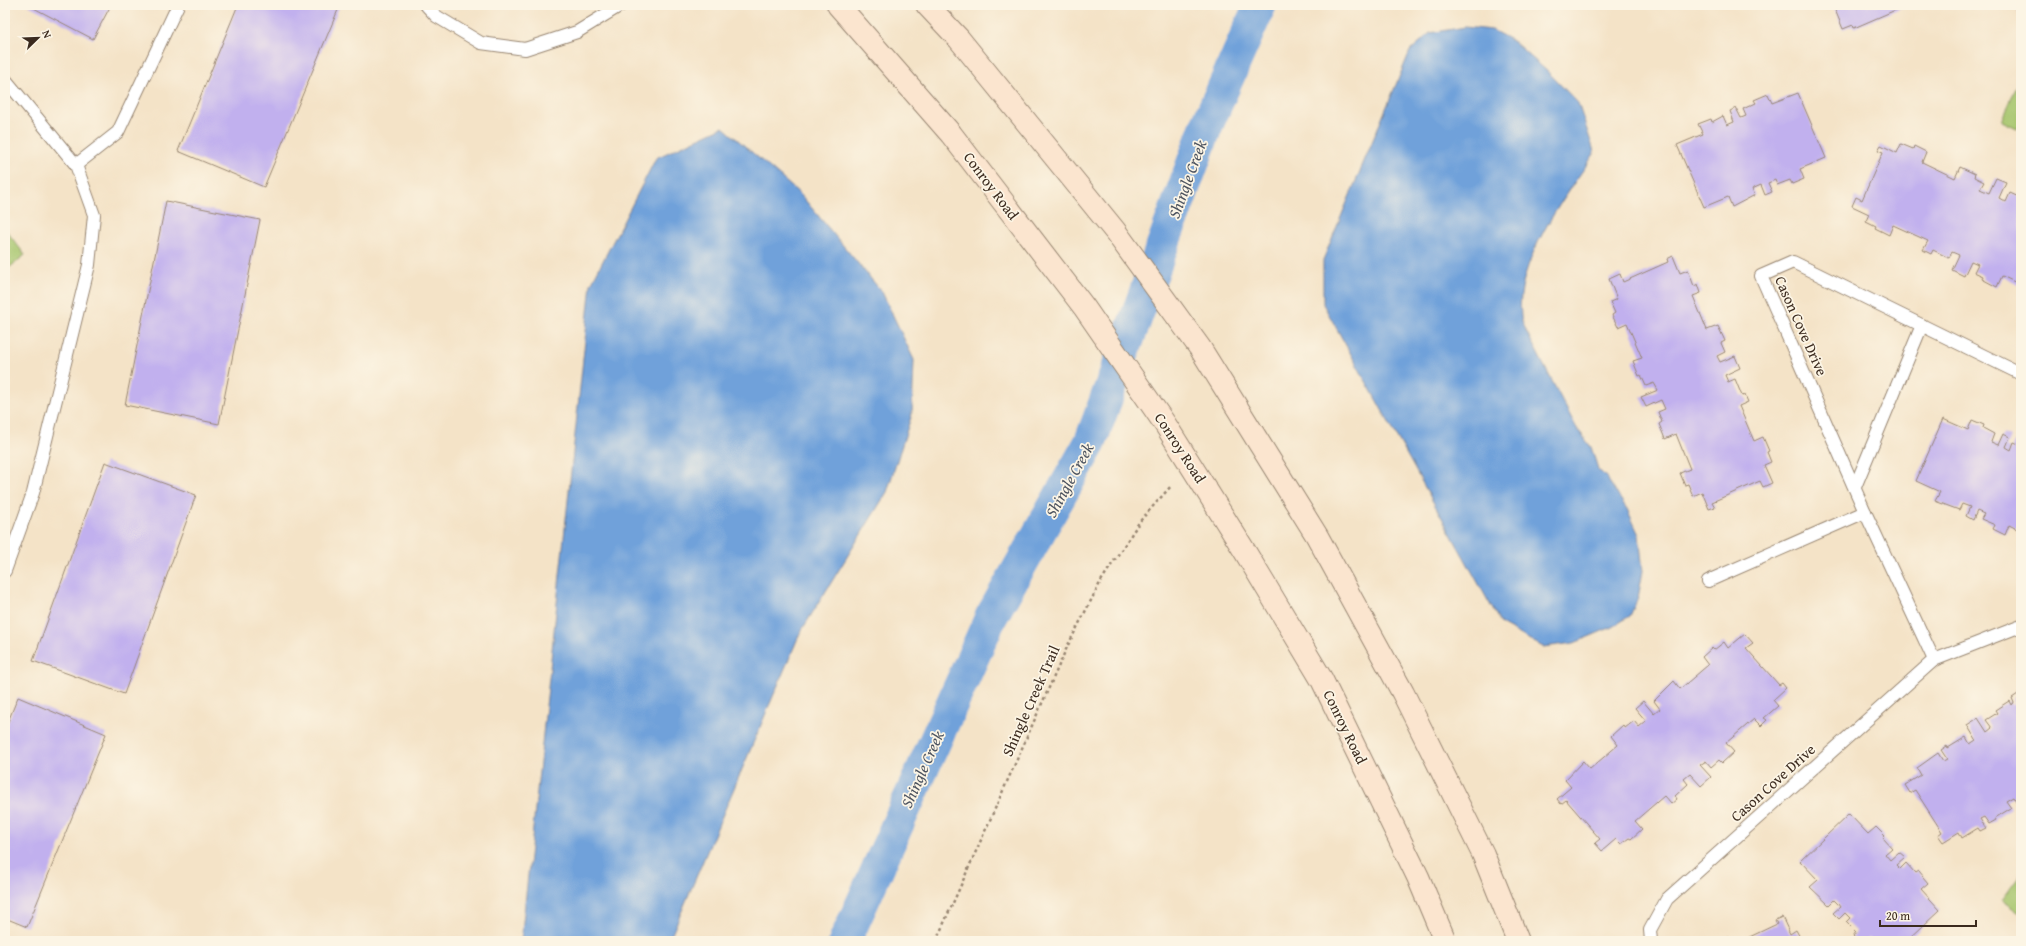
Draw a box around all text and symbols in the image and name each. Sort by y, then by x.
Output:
north arrow [18,18,58,58]
text: N [38,28,56,41]
water label: Shingle Creek [1162,136,1213,222]
street label: Conroy Road [959,147,1024,224]
street label: Cason Cove Drive [1770,273,1833,379]
street label: Conroy Road [1150,408,1211,487]
water label: Shingle Creek [1039,438,1100,522]
street label: Shingle Creek Trail [997,642,1064,760]
street label: Conroy Road [1318,686,1372,767]
water label: Shingle Creek [894,726,950,811]
street label: Cason Cove Drive [1726,739,1820,826]
scale bar [1880,902,1976,928]
text: 20 m [1886,907,1910,924]

